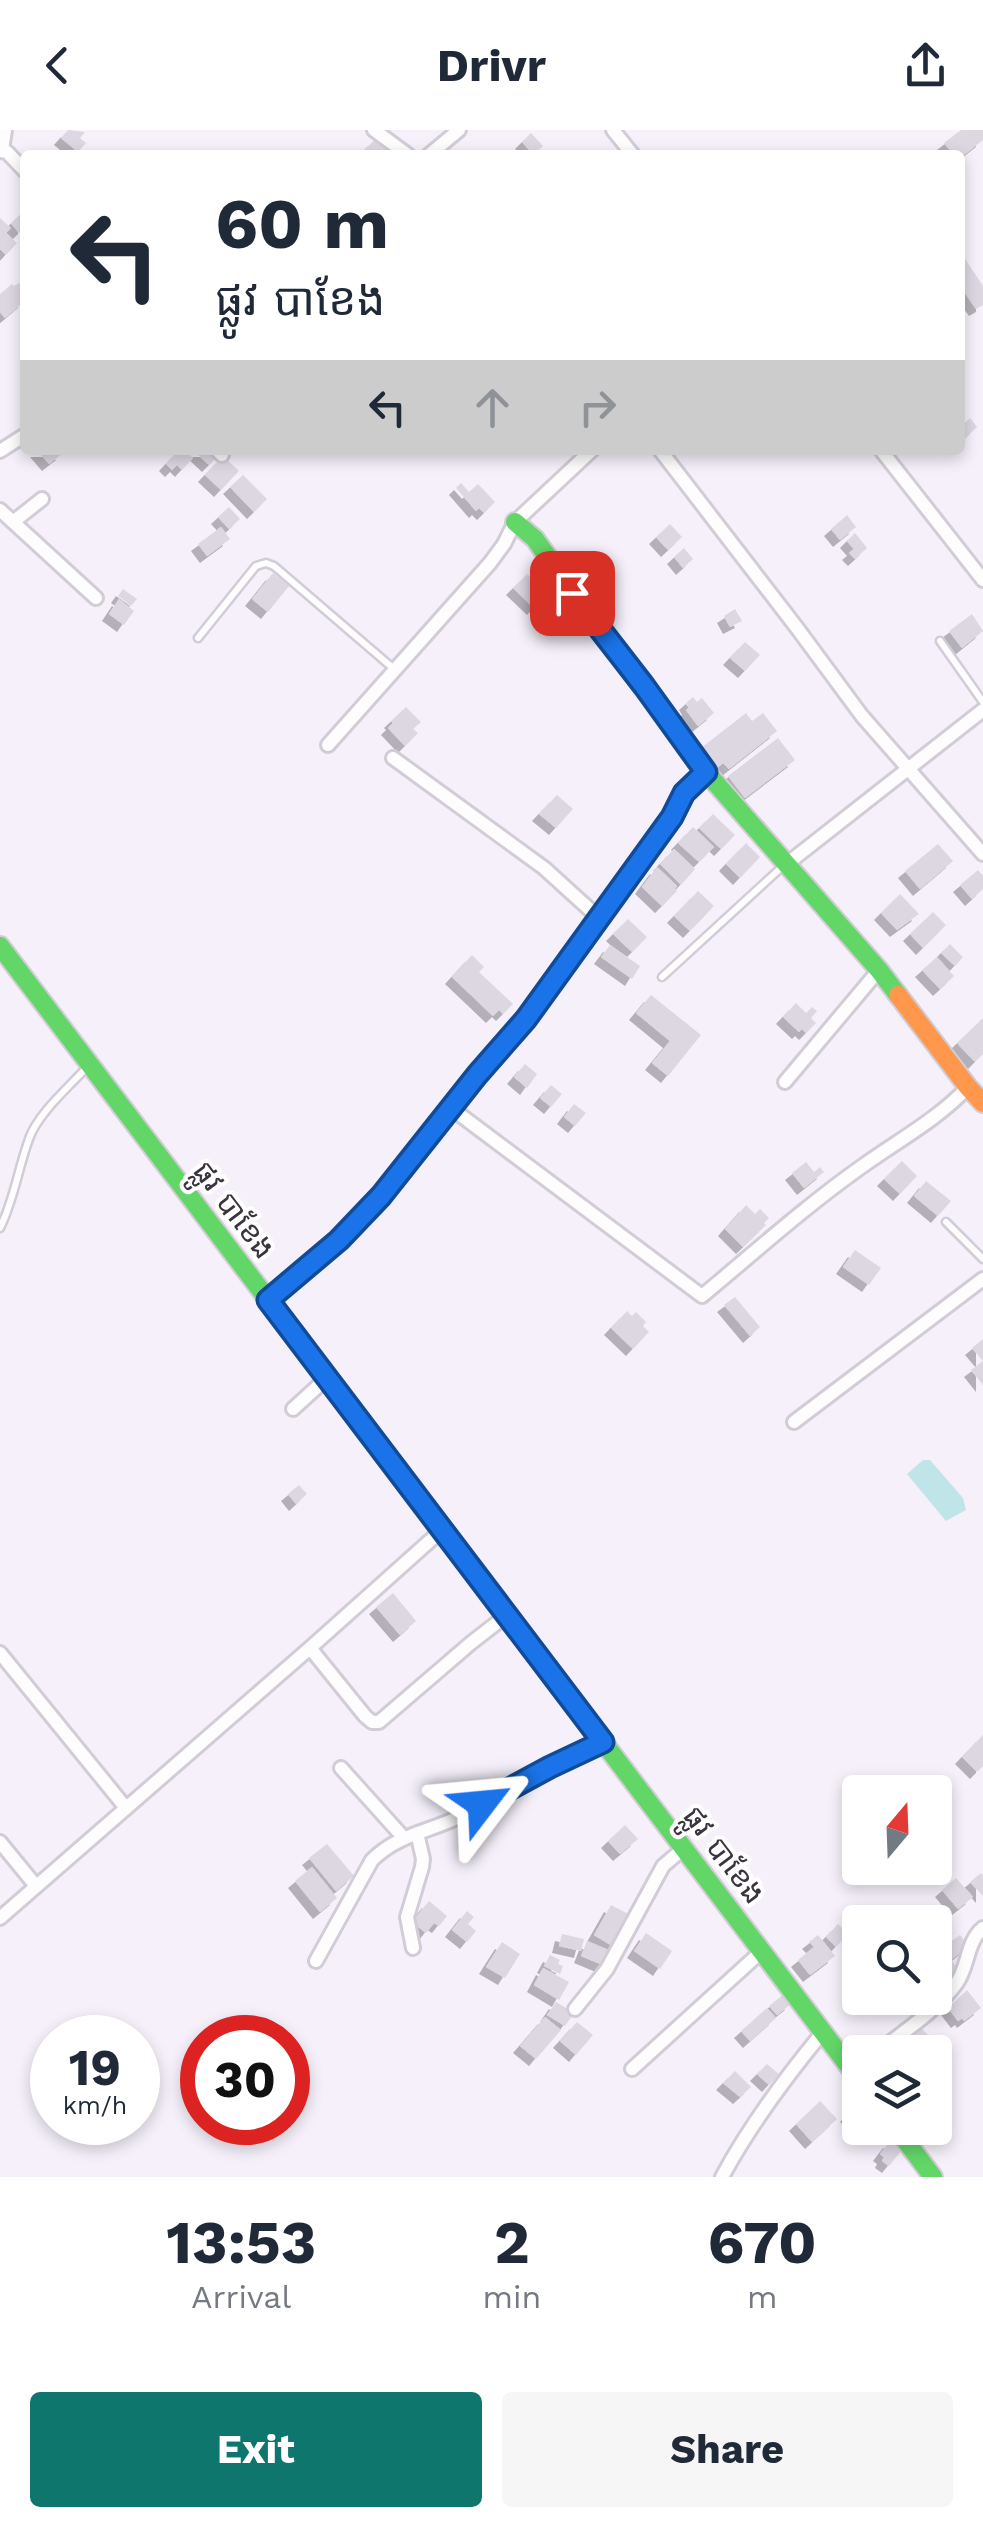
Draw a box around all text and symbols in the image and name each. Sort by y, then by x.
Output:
icon: back [30,38,85,93]
icon: share [898,38,953,93]
text: Drivr [437,39,546,92]
text: 60 m [215,183,389,265]
icon: left [50,190,180,320]
text: ផ្លូវ បាខែង [215,273,385,326]
icon: left [360,380,415,435]
icon: ahead [465,380,520,435]
icon: right [570,380,625,435]
pin [530,551,615,636]
icon: arrive [545,566,600,621]
street label: ផ្លូវ បាខែង [179,1154,283,1271]
position arrow [430,1752,534,1856]
north arrow [842,1775,952,1885]
map controls [842,1775,952,2145]
street label: ផ្លូវ បាខែង [669,1799,773,1916]
button: search [842,1905,952,2015]
speed limit sign: 30 [180,2015,310,2145]
button: layers [842,2035,952,2145]
text: 19 [69,2038,121,2097]
text: km/h [63,2091,127,2120]
text: 13:53 [166,2207,316,2278]
text: 2 [494,2207,530,2278]
text: 670 [708,2207,817,2278]
text: Arrival [191,2278,291,2316]
text: min [483,2278,541,2316]
text: m [747,2278,777,2316]
button: Exit [30,2392,482,2507]
button: Share [502,2392,953,2507]

